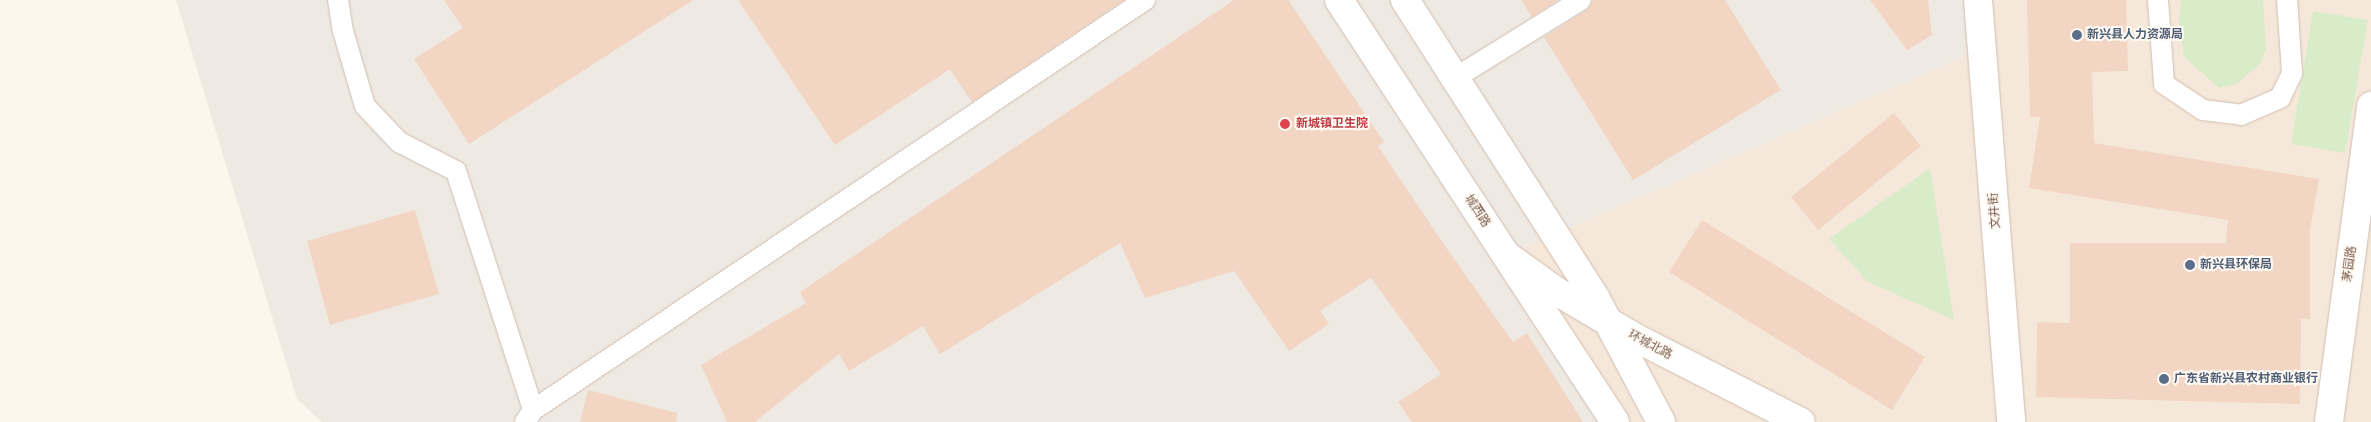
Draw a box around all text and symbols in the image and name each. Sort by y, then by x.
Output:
place label: 新兴县人力资源局 [2087,28,2183,42]
marker: 新兴县人力资源局 [2071,29,2083,41]
marker: 新城镇卫生院 [1278,117,1292,131]
place label: 新城镇卫生院 [1296,117,1368,131]
street label: 城西路 [1461,192,1493,230]
street label: 文井街 [1987,193,2003,229]
street label: 茅园路 [2340,245,2360,283]
place label: 新兴县环保局 [2200,258,2272,272]
marker: 新兴县环保局 [2184,259,2196,271]
street label: 环城北路 [1625,327,1675,363]
place label: 广东省新兴县农村商业银行 [2174,372,2318,386]
marker: 广东省新兴县农村商业银行 [2158,373,2170,385]

